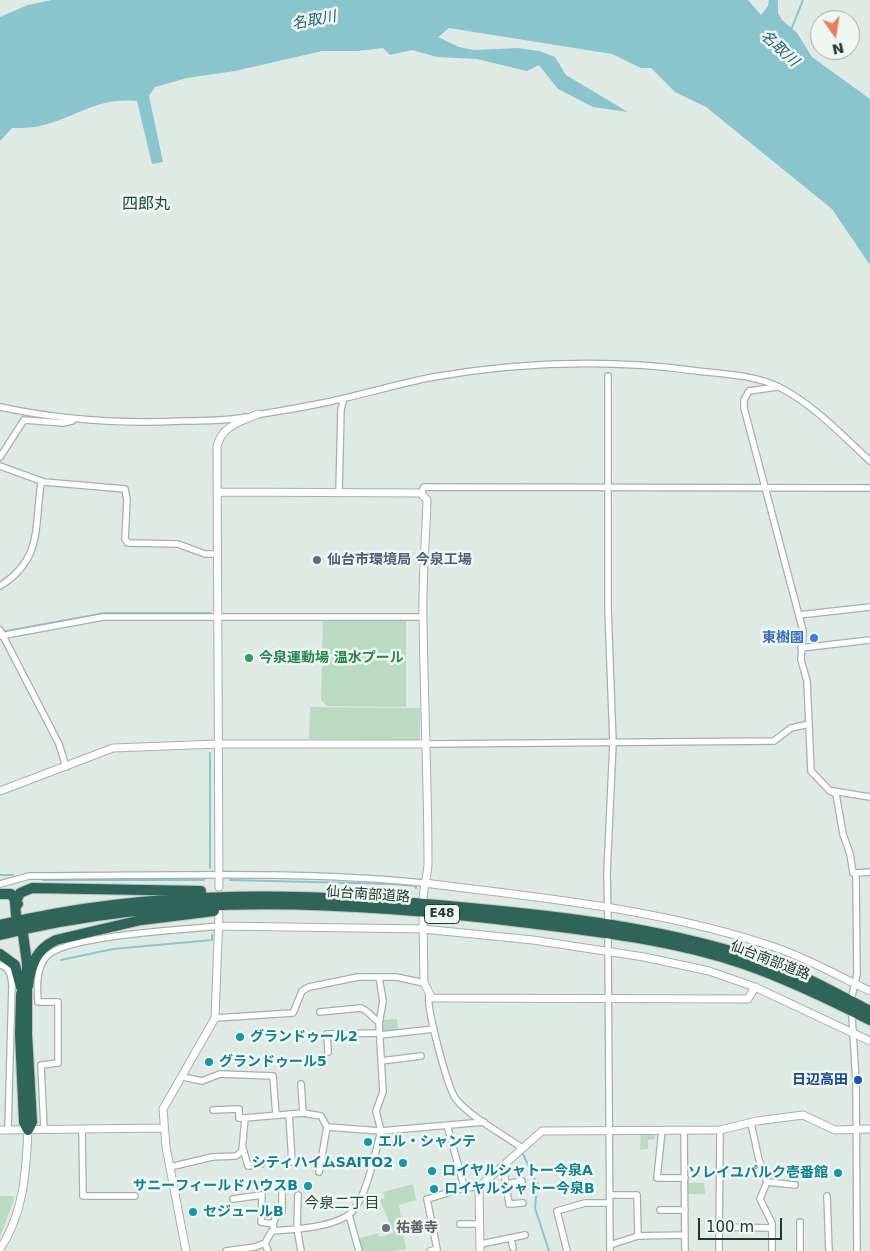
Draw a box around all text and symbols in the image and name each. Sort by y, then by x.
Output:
water label: 名取川 [290,8,338,34]
north arrow [810,10,860,60]
water label: 名取川 [756,27,802,71]
text: N [831,40,846,58]
district label: 四郎丸 [122,195,170,215]
place label: 仙台市環境局 今泉工場 [327,552,472,568]
marker: 仙台市環境局 今泉工場 [311,554,323,566]
place label: 東樹園 [762,630,804,646]
marker: 東樹園 [808,632,820,644]
place label: 今泉運動場 温水プール [259,650,404,666]
marker: 今泉運動場 温水プール [243,652,255,664]
street label: 仙台南部道路 [326,884,410,906]
road number: E48 [424,904,460,924]
street label: 仙台南部道路 [728,938,812,984]
place label: グランドゥール2 [250,1029,358,1045]
marker: グランドゥール2 [234,1031,246,1043]
place label: グランドゥール5 [219,1054,327,1070]
marker: グランドゥール5 [203,1056,215,1068]
place label: 日辺高田 [792,1072,848,1088]
marker: 日辺高田 [852,1074,864,1086]
place label: エル・シャンテ [378,1134,476,1150]
marker: エル・シャンテ [362,1136,374,1148]
place label: シティハイムSAITO2 [252,1155,393,1171]
marker: シティハイムSAITO2 [397,1157,409,1169]
place label: ロイヤルシャトー今泉A [442,1163,593,1179]
marker: ロイヤルシャトー今泉A [426,1165,438,1177]
place label: ソレイユパルク壱番館 [688,1165,828,1181]
marker: ソレイユパルク壱番館 [832,1167,844,1179]
place label: サニーフィールドハウスB [133,1178,298,1194]
marker: サニーフィールドハウスB [302,1180,314,1192]
place label: ロイヤルシャトー今泉B [444,1181,595,1197]
marker: ロイヤルシャトー今泉B [428,1183,440,1195]
district label: 今泉二丁目 [305,1195,379,1213]
place label: セジュールB [203,1204,284,1220]
marker: セジュールB [187,1206,199,1218]
scale bar [700,1208,784,1240]
text: 100 m [706,1218,754,1236]
place label: 祐善寺 [396,1220,438,1236]
marker: 祐善寺 [380,1222,392,1234]

